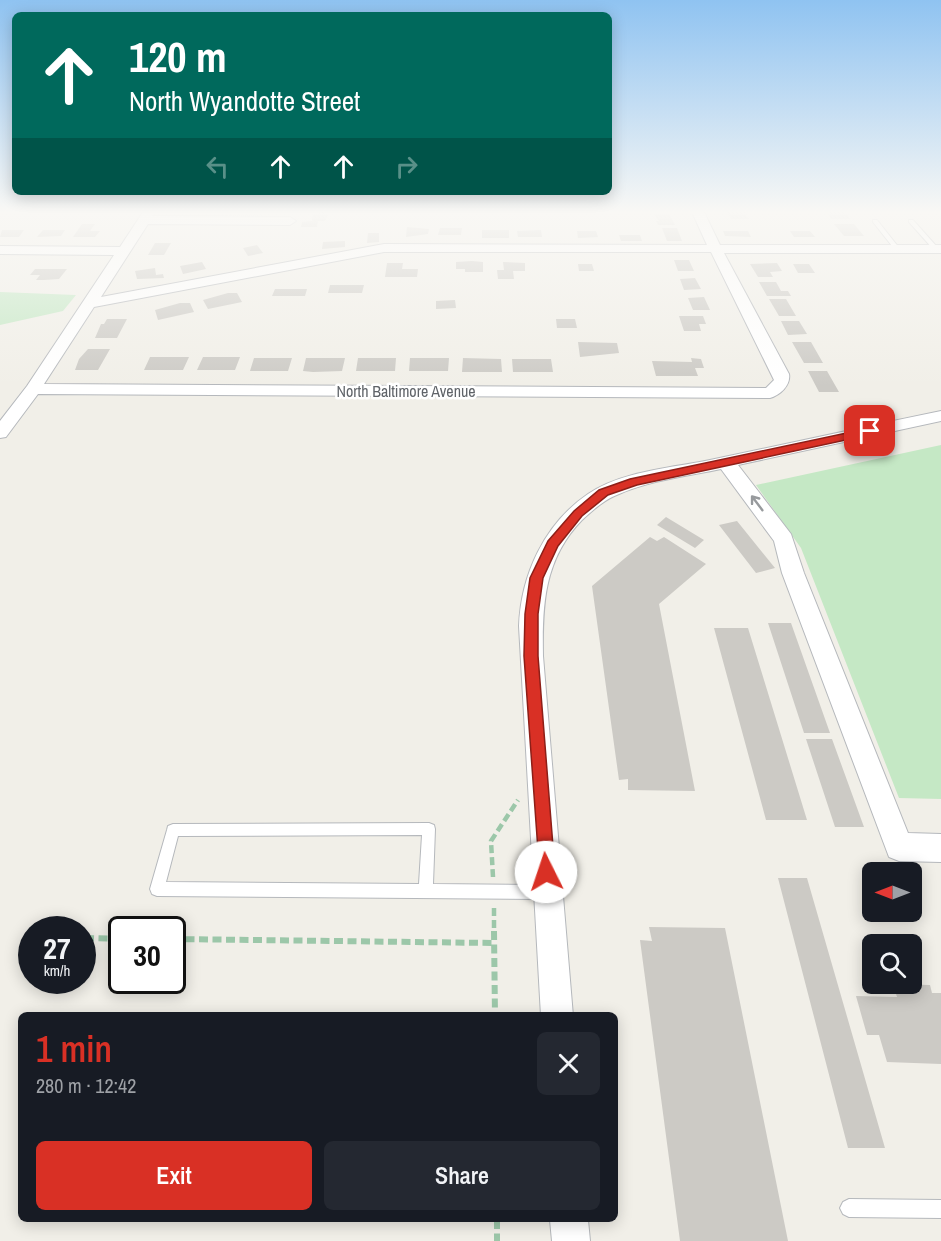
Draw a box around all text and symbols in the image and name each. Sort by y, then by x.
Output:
text: 120 m [129,29,227,85]
icon: ahead [30,36,108,114]
text: North Wyandotte Street [129,83,360,119]
icon: left [201,150,234,183]
icon: ahead [264,150,297,183]
icon: ahead [327,150,360,183]
icon: right [390,150,423,183]
street label: North Baltimore Avenue [336,380,476,402]
pin [844,405,895,456]
icon: arrive [853,414,886,447]
one-way arrow [751,496,763,512]
position arrow [514,840,578,904]
north arrow [862,862,922,922]
map controls [862,862,922,994]
speed limit sign: 30 [108,916,186,994]
text: 27 [43,928,71,968]
button: search [862,934,922,994]
text: km/h [44,960,70,981]
text: 1 min [36,1025,112,1073]
button: close [537,1032,600,1095]
text: 280 m · 12:42 [36,1072,136,1099]
button: Exit [36,1141,312,1210]
button: Share [324,1141,600,1210]

